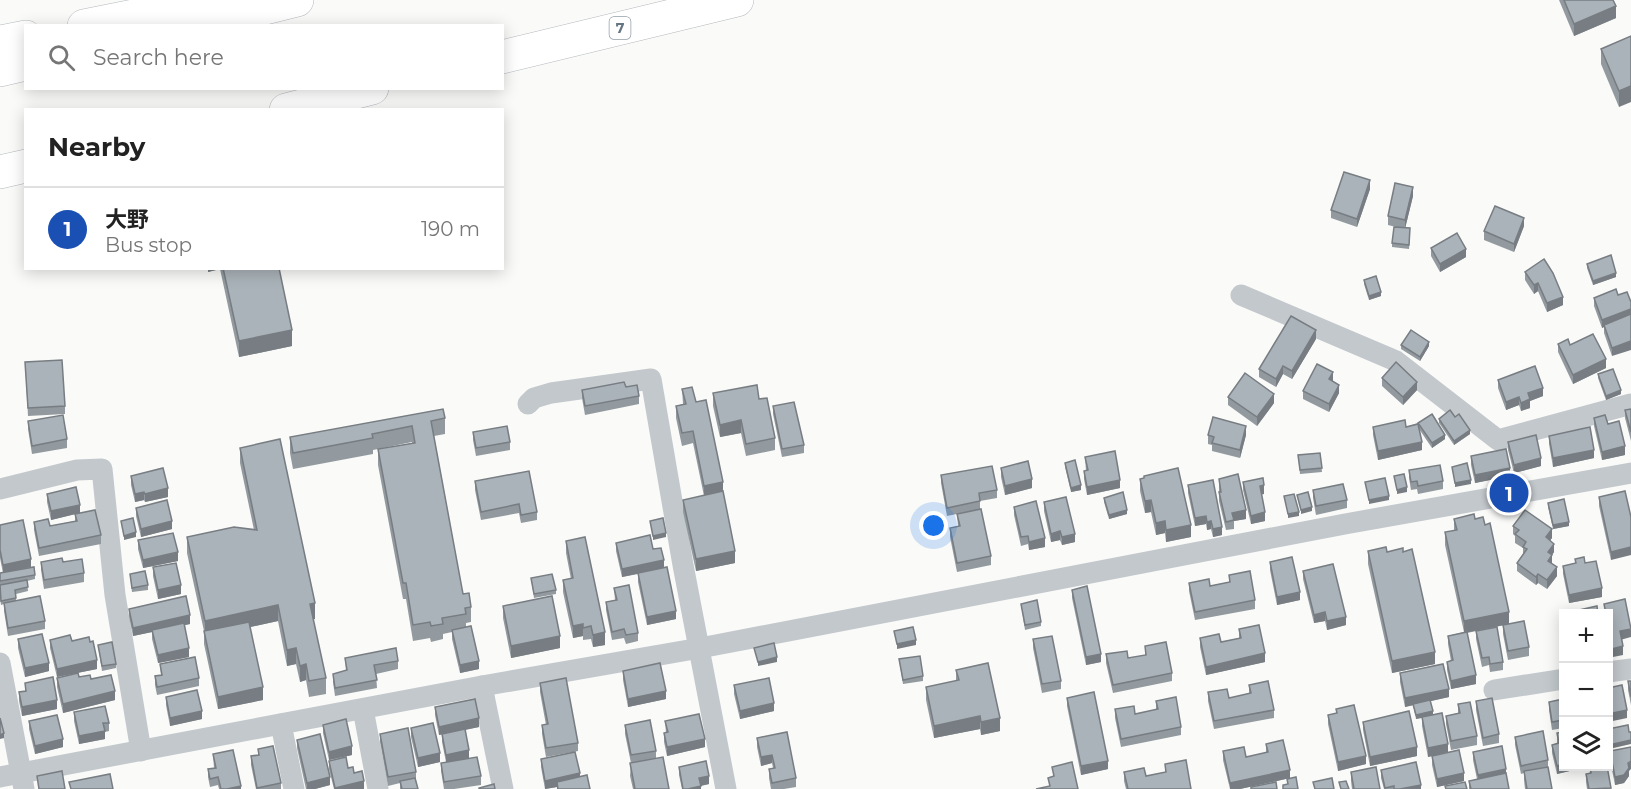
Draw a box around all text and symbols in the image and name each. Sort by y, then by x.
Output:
road number: 7 [610,17,630,39]
search box [24,24,504,90]
icon: search [45,41,78,74]
text: Search here [93,44,224,71]
text: Nearby [48,131,145,163]
text: 大野 [105,206,149,233]
text: 1 [64,217,71,241]
text: 190 m [421,217,480,241]
text: Bus stop [105,233,192,257]
pin: 1 [1490,470,1528,516]
your location [919,511,948,540]
map controls [1559,609,1613,771]
button: + [1559,609,1613,663]
button: − [1559,663,1613,717]
button: layers [1559,717,1613,771]

